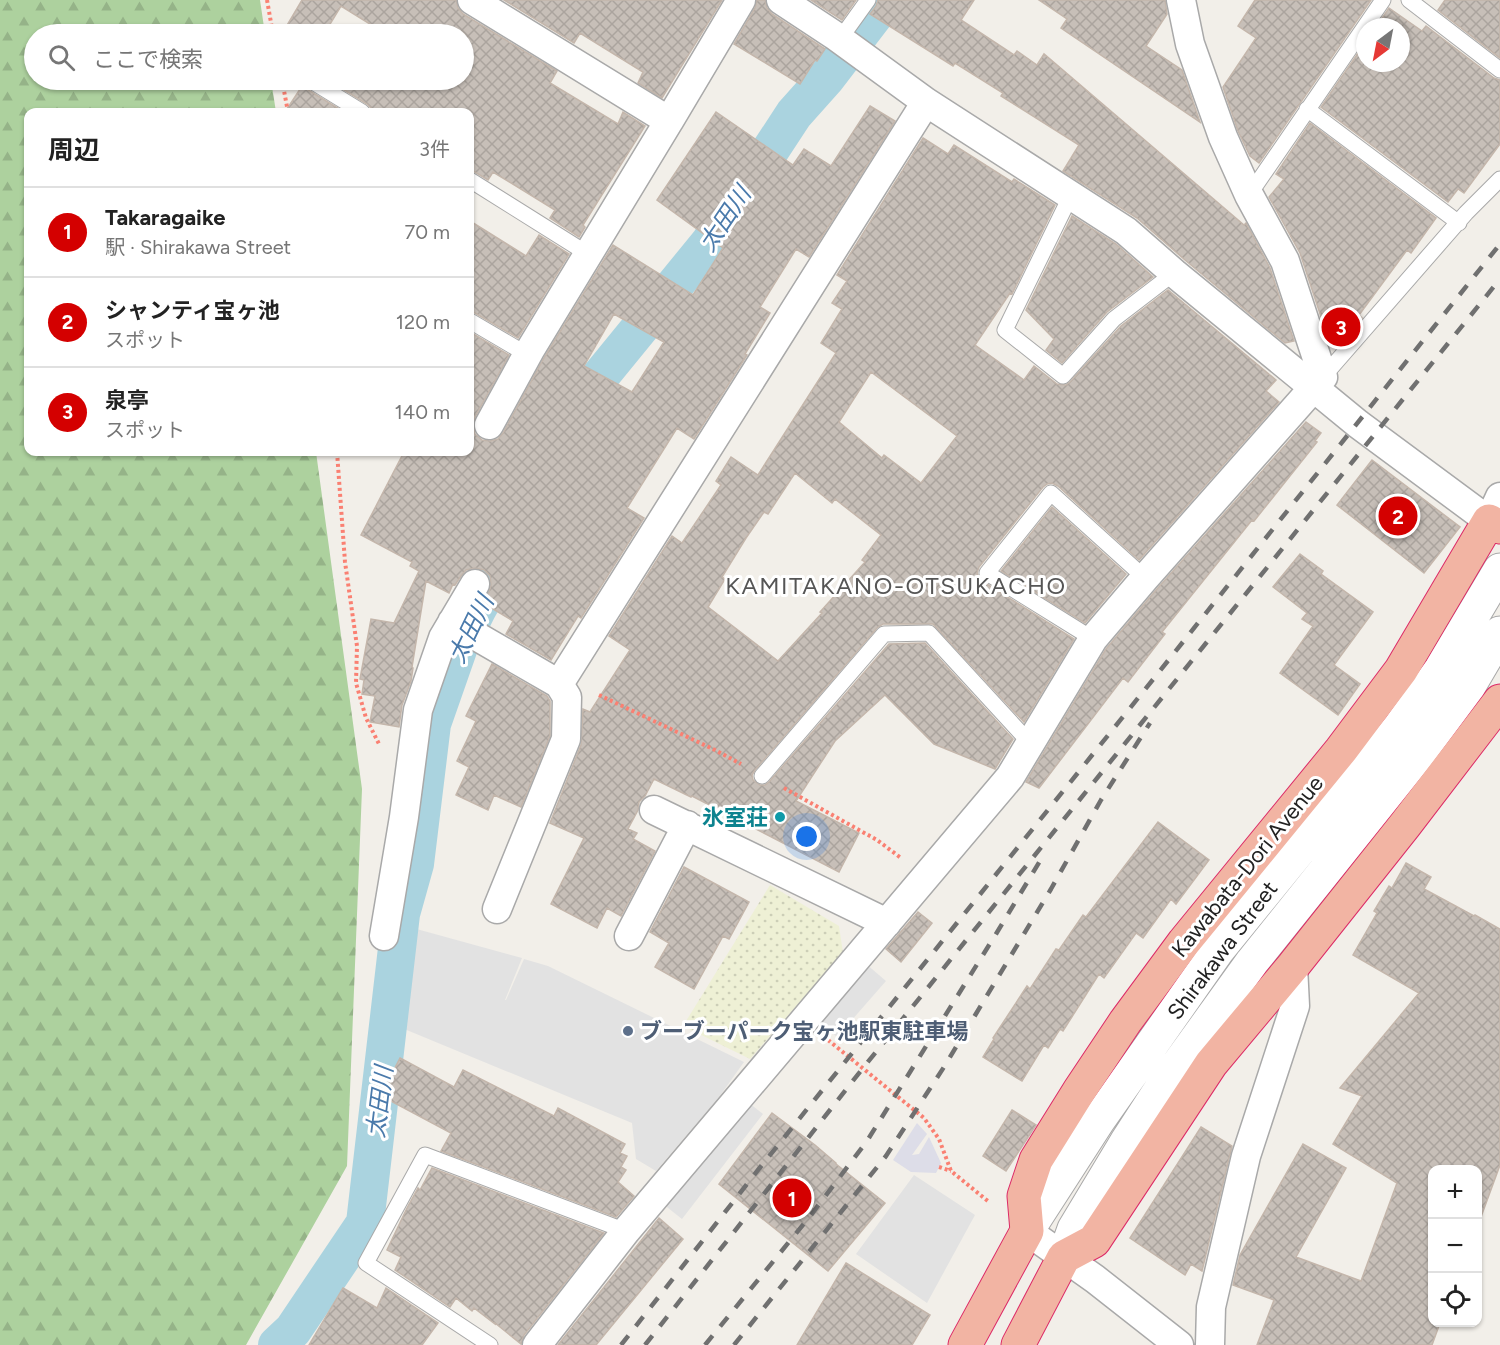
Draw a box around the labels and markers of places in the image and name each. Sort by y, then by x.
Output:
pin: 3 [1322,304,1360,350]
pin: 2 [1378,494,1418,538]
place label: 氷室荘 [702,804,768,831]
marker: 氷室荘 [773,810,787,824]
place label: ブーブーパーク宝ヶ池駅東駐車場 [640,1018,968,1045]
marker: ブーブーパーク宝ヶ池駅東駐車場 [621,1024,635,1038]
pin: 1 [772,1176,812,1220]

